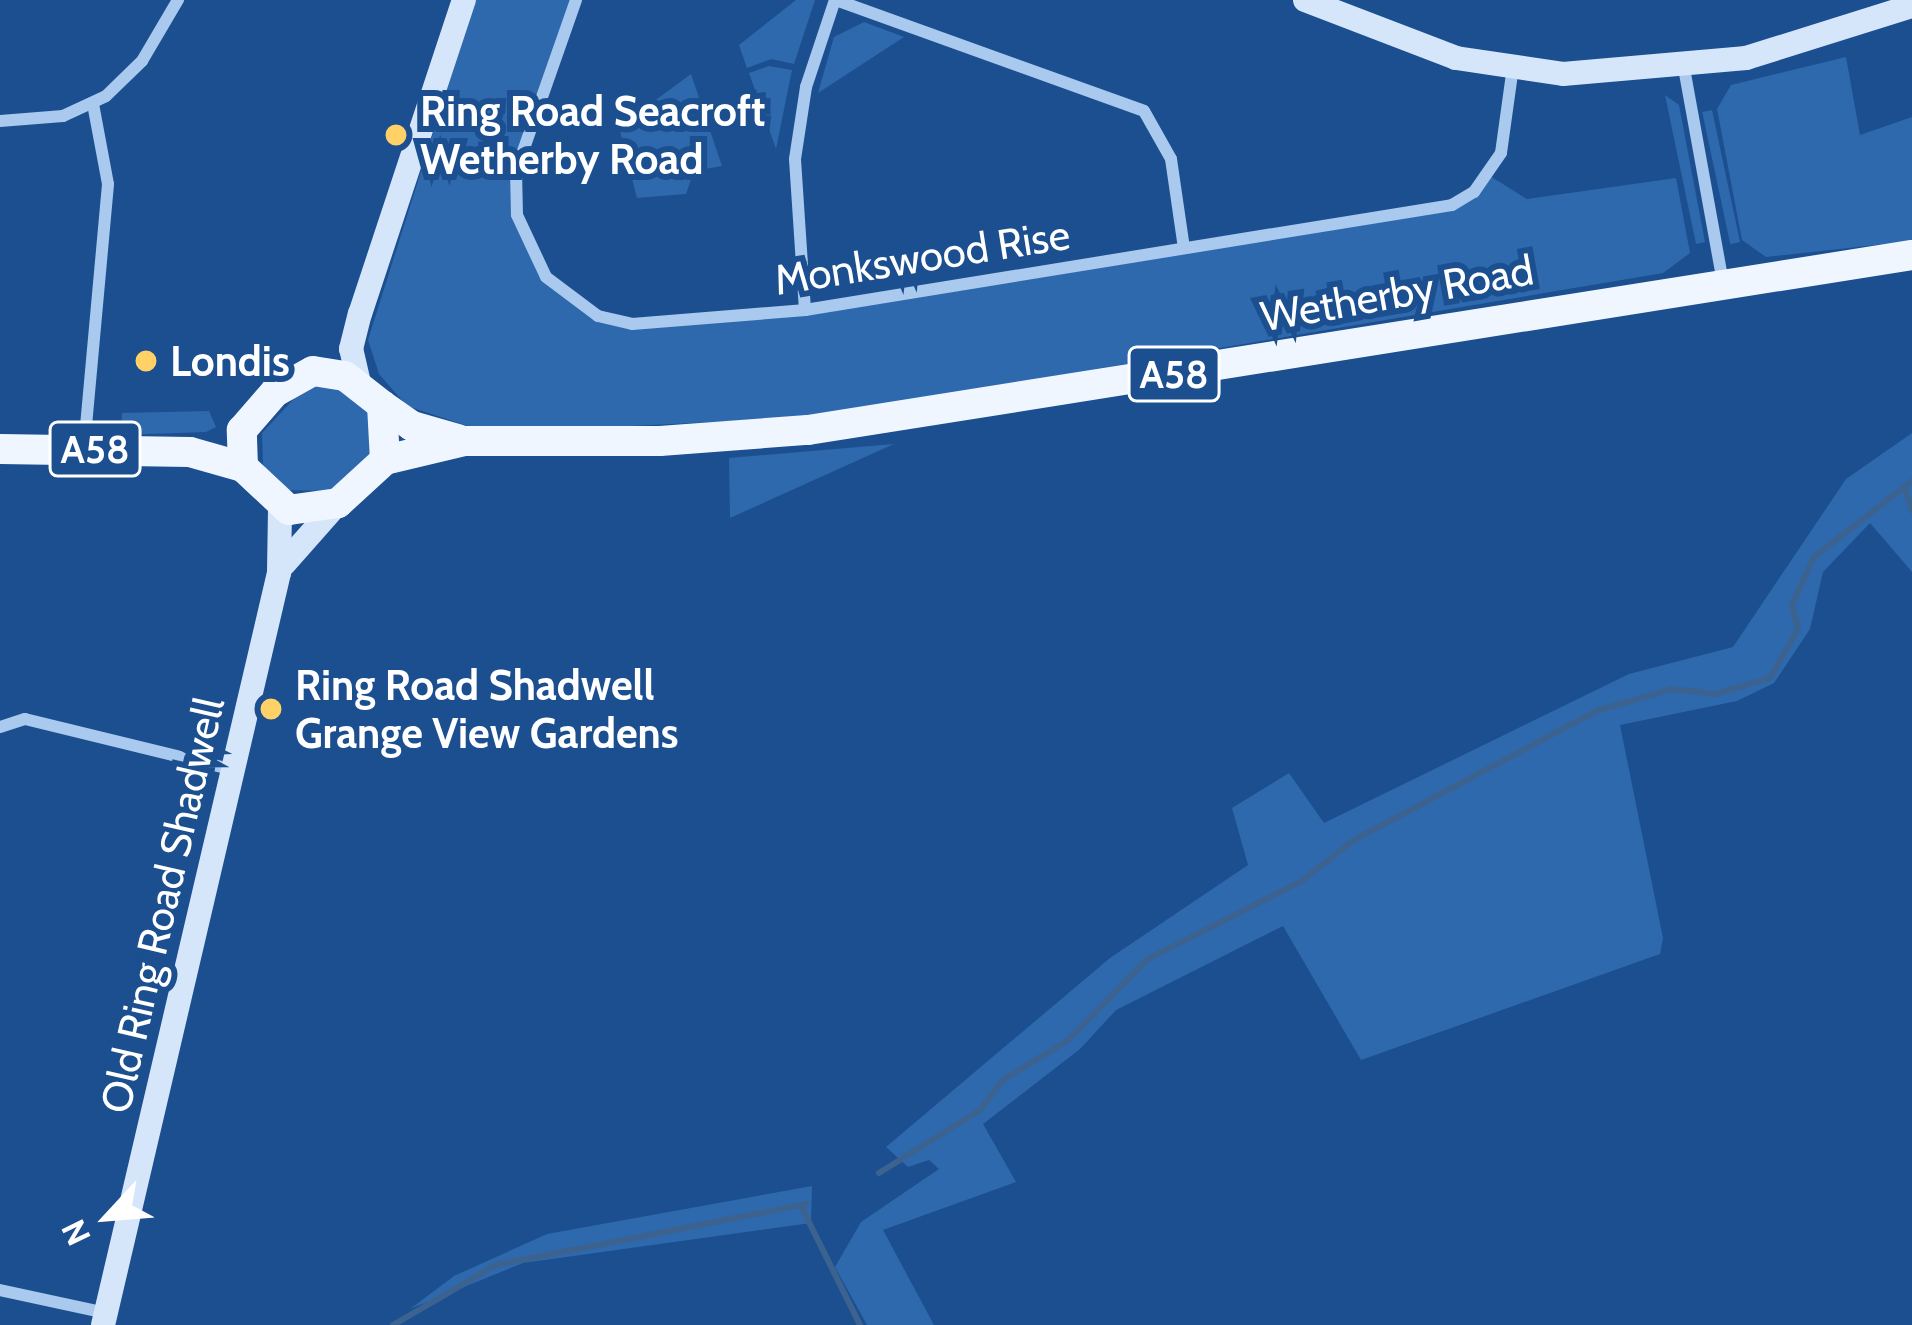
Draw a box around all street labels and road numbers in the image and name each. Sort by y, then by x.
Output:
street label: Monkswood Rise [771,209,1073,305]
street label: Wetherby Road [1257,244,1537,342]
road number: A58 [1126,341,1222,407]
road number: A58 [47,416,143,482]
street label: Old Ring Road Shadwell [90,692,234,1118]

